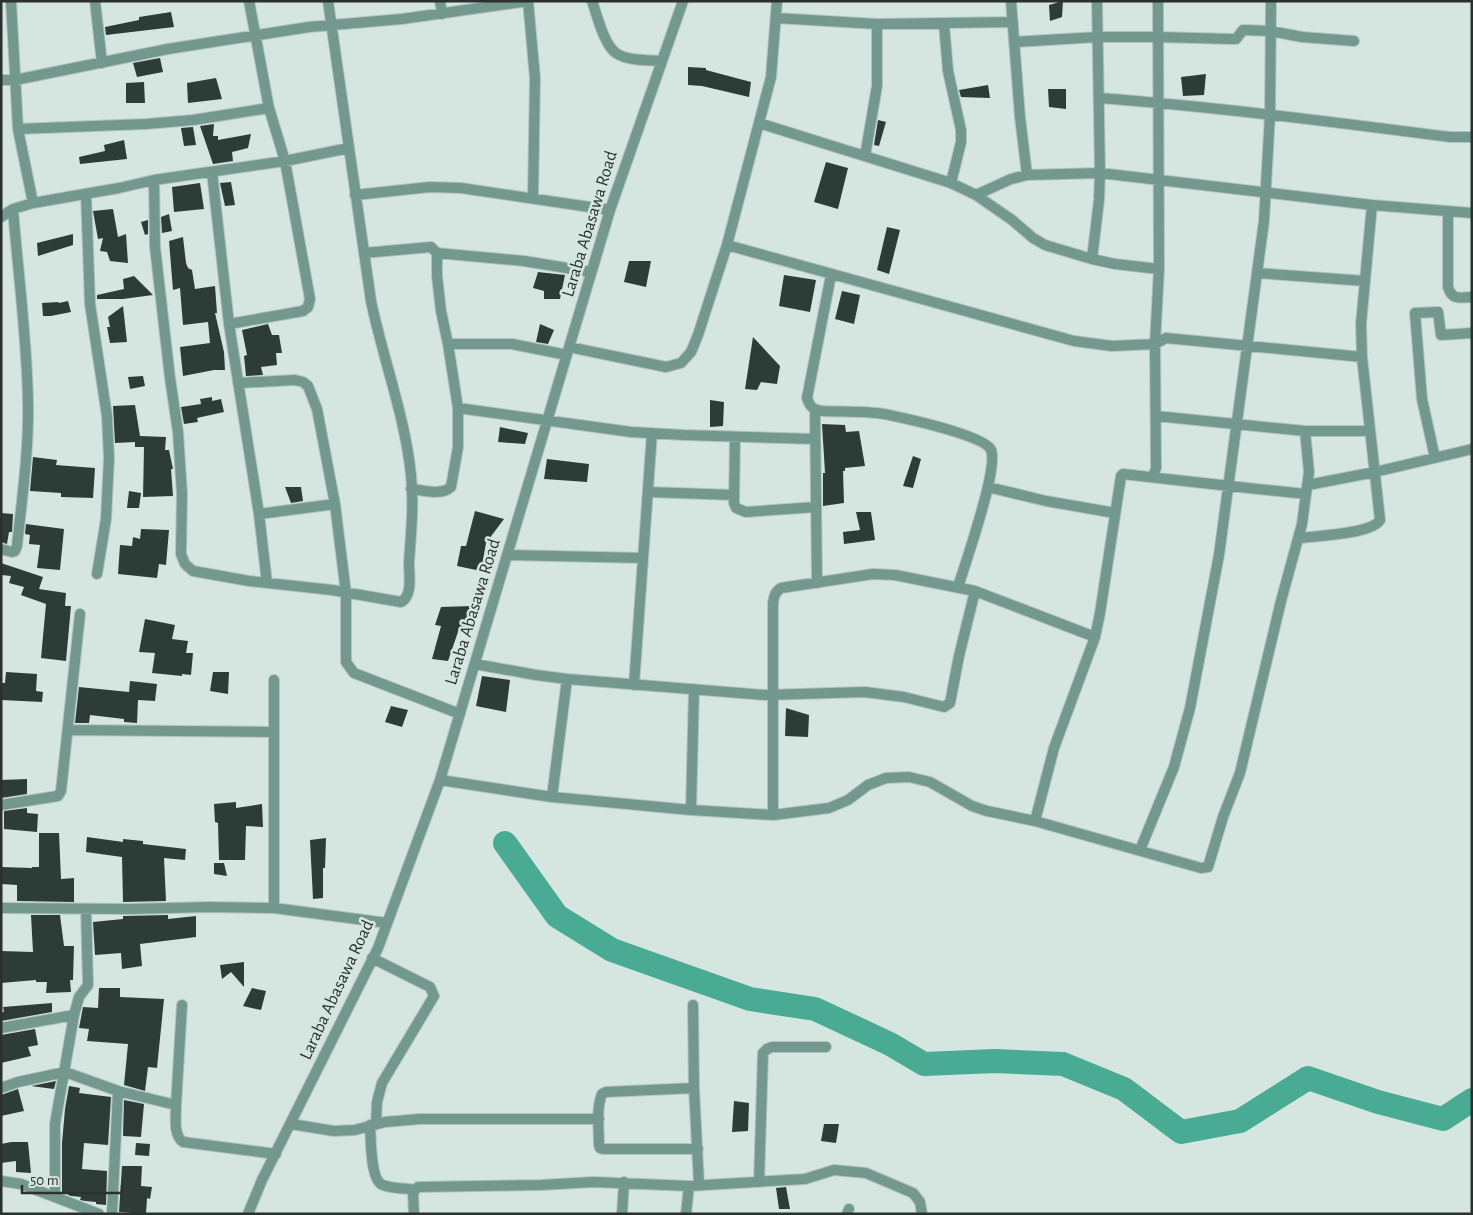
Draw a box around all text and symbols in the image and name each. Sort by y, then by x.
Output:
street label: Laraba Abasawa Road [559,149,621,299]
street label: Laraba Abasawa Road [442,537,504,687]
street label: Laraba Abasawa Road [297,917,377,1063]
scale bar [22,1162,122,1194]
text: 50 m [30,1173,59,1188]

